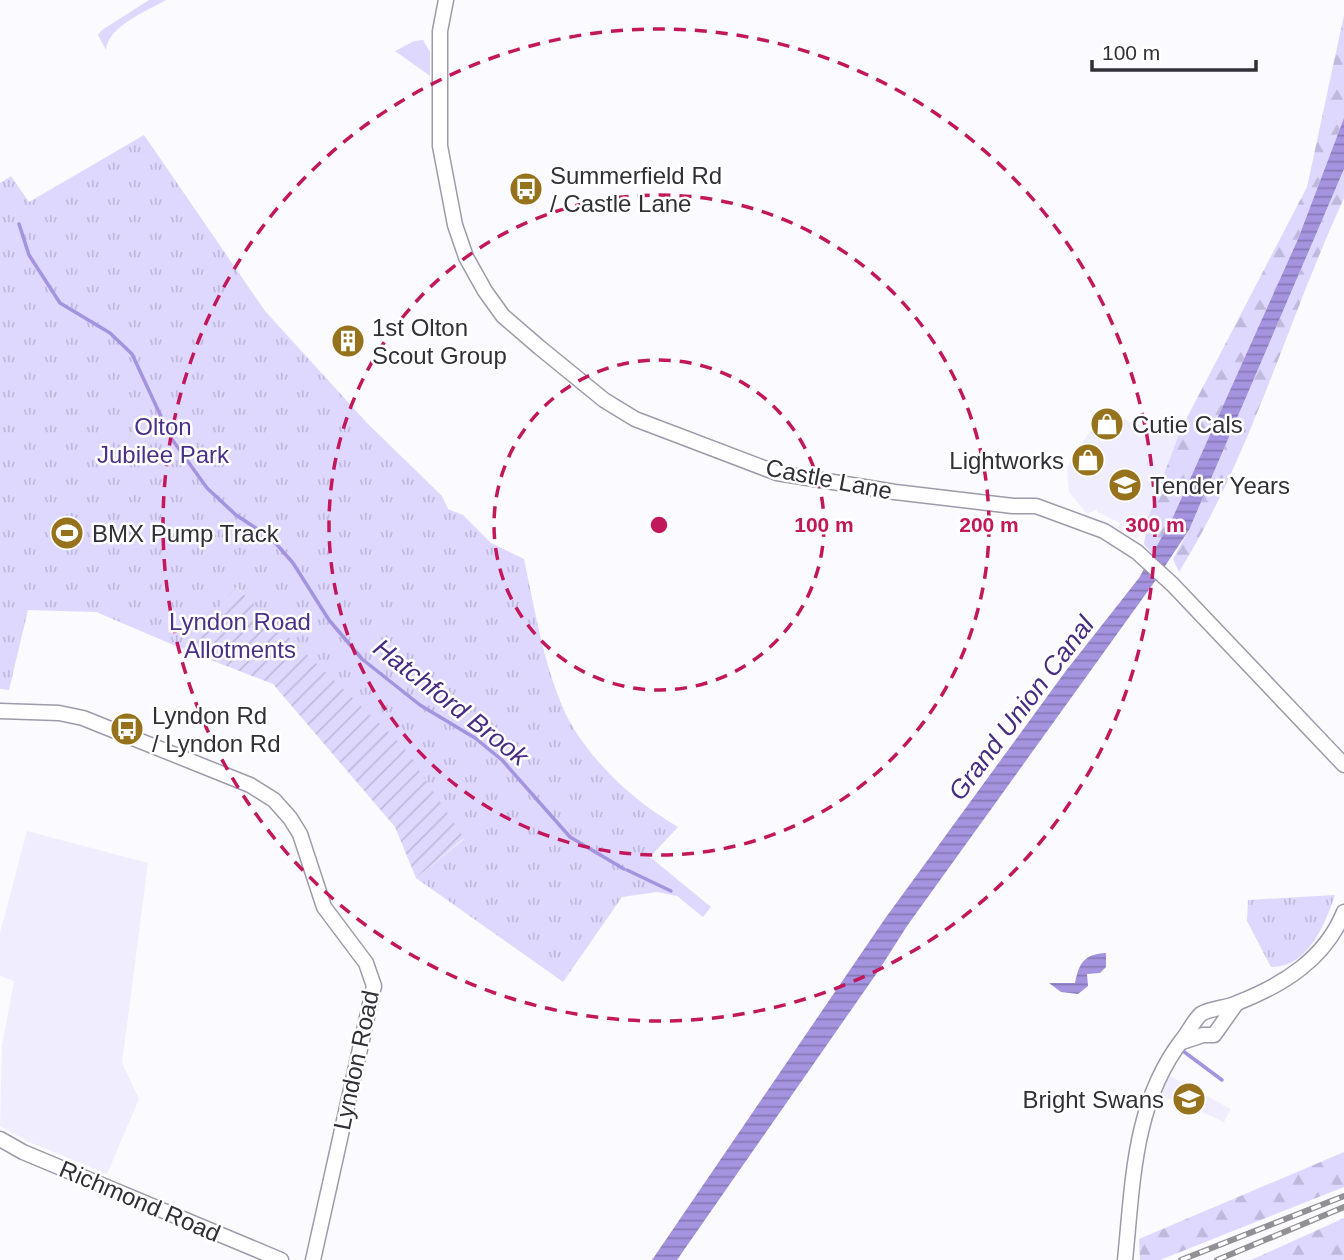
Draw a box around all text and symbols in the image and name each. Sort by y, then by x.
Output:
scale bar [1092,28,1256,72]
text: 100 m [1102,41,1160,64]
place label: Summerfield Rd / Castle Lane [550,162,722,217]
bus stop icon: Summerfield Rd / Castle Lane [507,170,545,208]
place label: 1st Olton Scout Group [372,314,507,369]
building icon: 1st Olton Scout Group [329,322,367,360]
shop icon: Cutie Cals [1088,405,1126,443]
place label: Cutie Cals [1132,411,1243,438]
park label: Olton Jubilee Park [97,413,230,468]
shop icon: Lightworks [1069,441,1107,479]
place label: Lightworks [949,447,1064,474]
street label: Castle Lane [764,454,894,504]
school or university icon: Tender Years [1106,466,1144,504]
place label: Tender Years [1150,472,1290,499]
centre of rings [647,513,671,537]
text: 100 m [794,513,854,536]
text: 200 m [959,513,1019,536]
text: 300 m [1125,513,1185,536]
sports icon: BMX Pump Track [48,514,86,552]
place label: BMX Pump Track [92,520,280,547]
park label: Lyndon Road Allotments [169,608,311,663]
water label: Grand Union Canal [942,609,1101,806]
water label: Hatchford Brook [368,632,536,773]
place label: Lyndon Rd / Lyndon Rd [152,702,281,757]
bus stop icon: Lyndon Rd / Lyndon Rd [108,710,146,748]
street label: Lyndon Road [328,988,384,1132]
school or university icon: Bright Swans [1170,1080,1208,1118]
place label: Bright Swans [1023,1086,1164,1113]
street label: Richmond Road [56,1155,224,1247]

